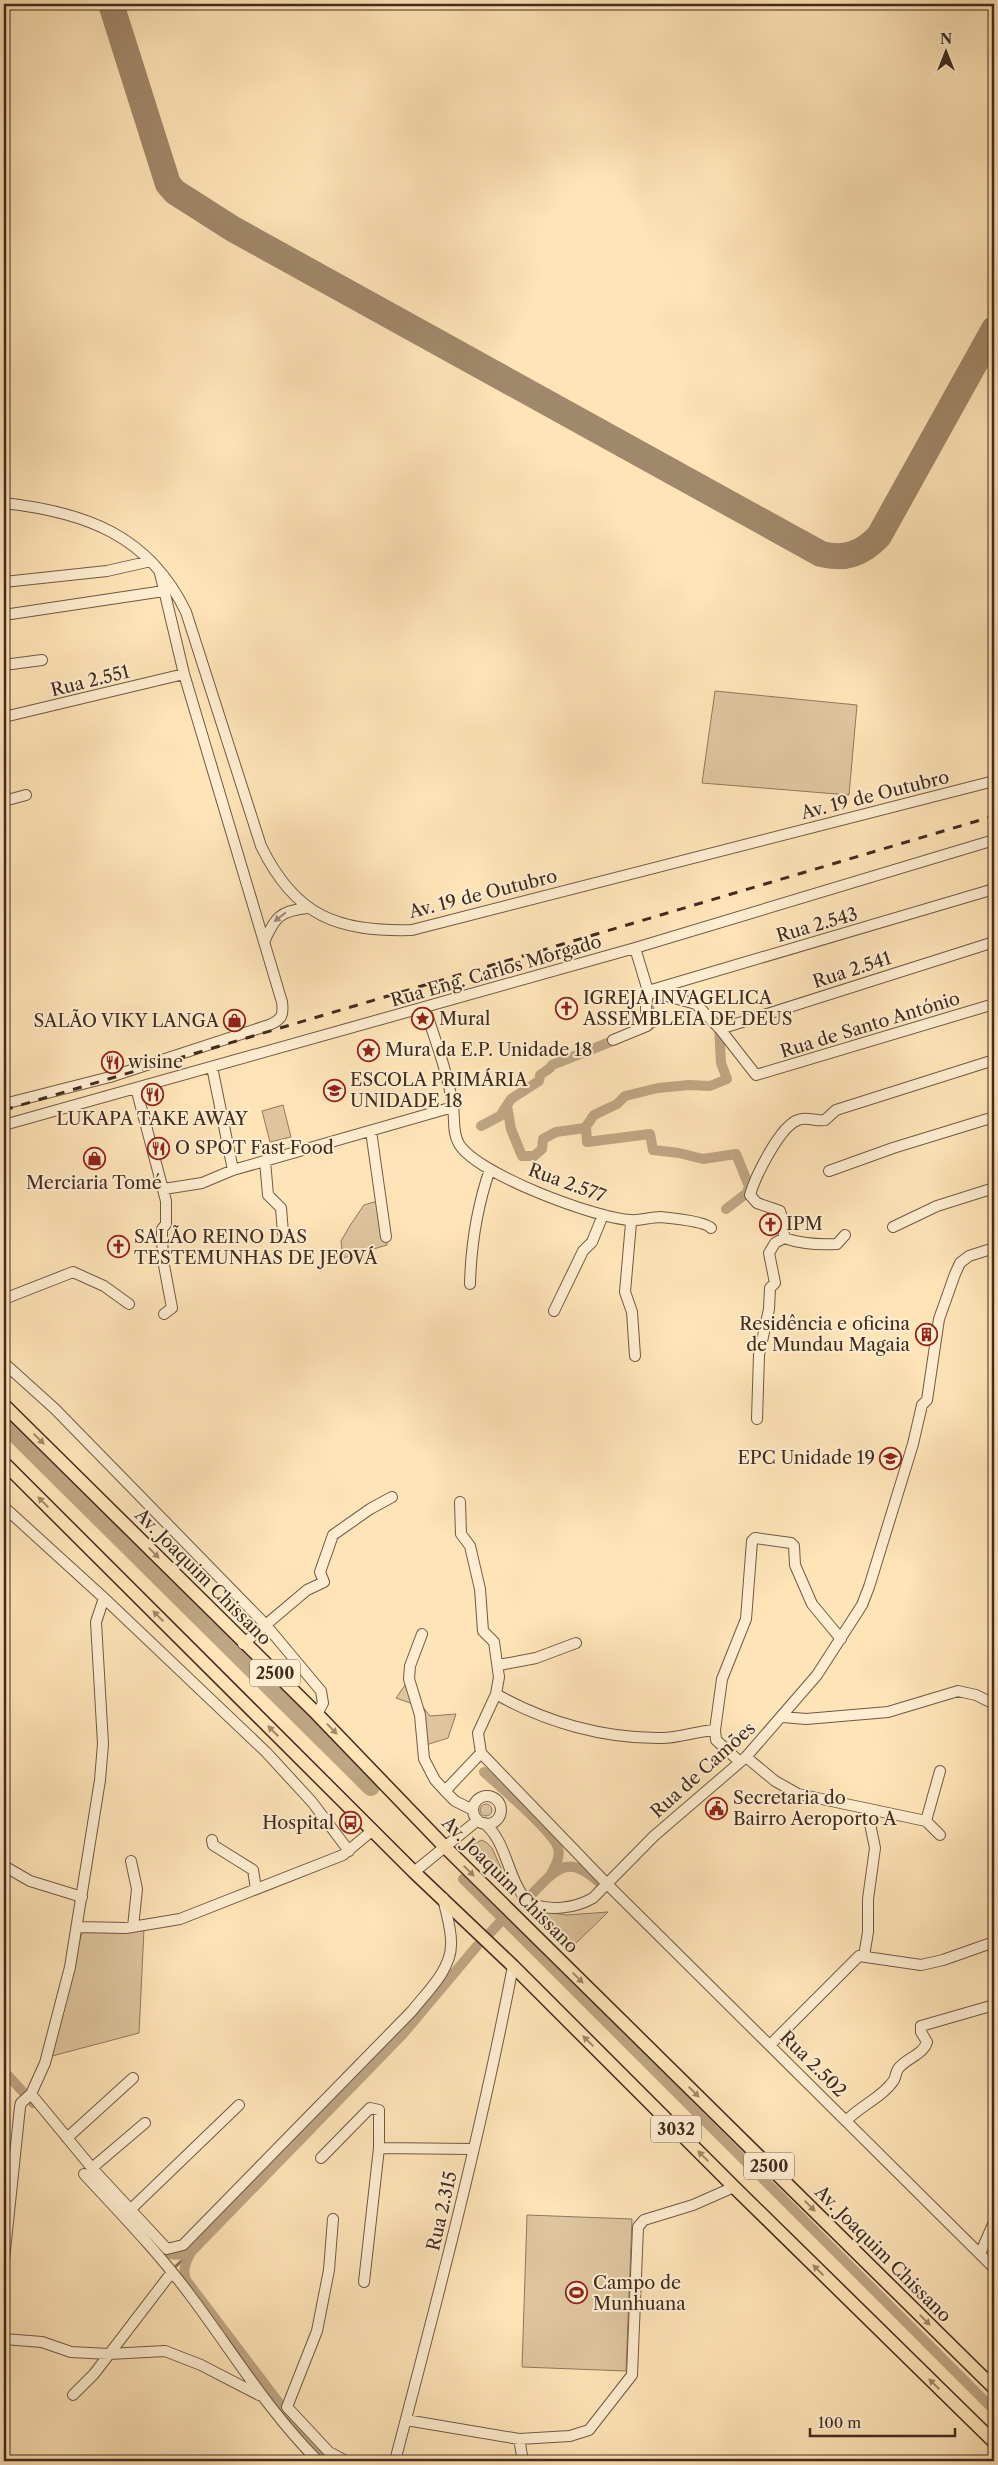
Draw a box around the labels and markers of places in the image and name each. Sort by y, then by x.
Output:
place label: IGREJA INVAGELICA ASSEMBLEIA DE DEUS [582,987,792,1030]
church icon: IGREJA INVAGELICA ASSEMBLEIA DE DEUS [555,996,579,1020]
place icon: Mural [411,1007,435,1031]
place label: SALÃO VIKY LANGA [34,1008,220,1032]
place label: Mural [439,1008,490,1030]
shop icon: SALÃO VIKY LANGA [223,1009,247,1033]
place icon: Mura da E.P. Unidade 18 [357,1038,381,1062]
place label: Mura da E.P. Unidade 18 [385,1039,592,1061]
restaurant icon: wisine [100,1050,124,1074]
place label: wisine [127,1051,183,1073]
place label: ESCOLA PRIMÁRIA UNIDADE 18 [350,1068,528,1112]
school or university icon: ESCOLA PRIMÁRIA UNIDADE 18 [322,1078,346,1102]
restaurant icon: LUKAPA TAKE AWAY [140,1082,164,1106]
place label: LUKAPA TAKE AWAY [56,1108,249,1130]
restaurant icon: O SPOT Fast Food [147,1136,171,1160]
place label: O SPOT Fast Food [175,1137,334,1159]
shop icon: Merciaria Tomé [82,1146,106,1170]
place label: Merciaria Tomé [26,1172,162,1194]
church icon: IPM [758,1212,782,1236]
place label: IPM [786,1213,823,1235]
place label: SALÃO REINO DAS TESTEMUNHAS DE JEOVÁ [134,1224,378,1269]
church icon: SALÃO REINO DAS TESTEMUNHAS DE JEOVÁ [106,1235,130,1259]
place label: Residência e oficina de Mundau Magaia [739,1313,911,1356]
building icon: Residência e oficina de Mundau Magaia [914,1322,938,1346]
school or university icon: EPC Unidade 19 [879,1446,903,1470]
place label: EPC Unidade 19 [737,1447,875,1469]
place label: Secretaria do Bairro Aeroporto A [733,1787,897,1830]
public building icon: Secretaria do Bairro Aeroporto A [705,1796,729,1820]
bus stop icon: Hospital [338,1811,362,1835]
place label: Hospital [262,1812,334,1834]
place label: Campo de Munhuana [593,2272,686,2315]
sports icon: Campo de Munhuana [565,2281,589,2305]

